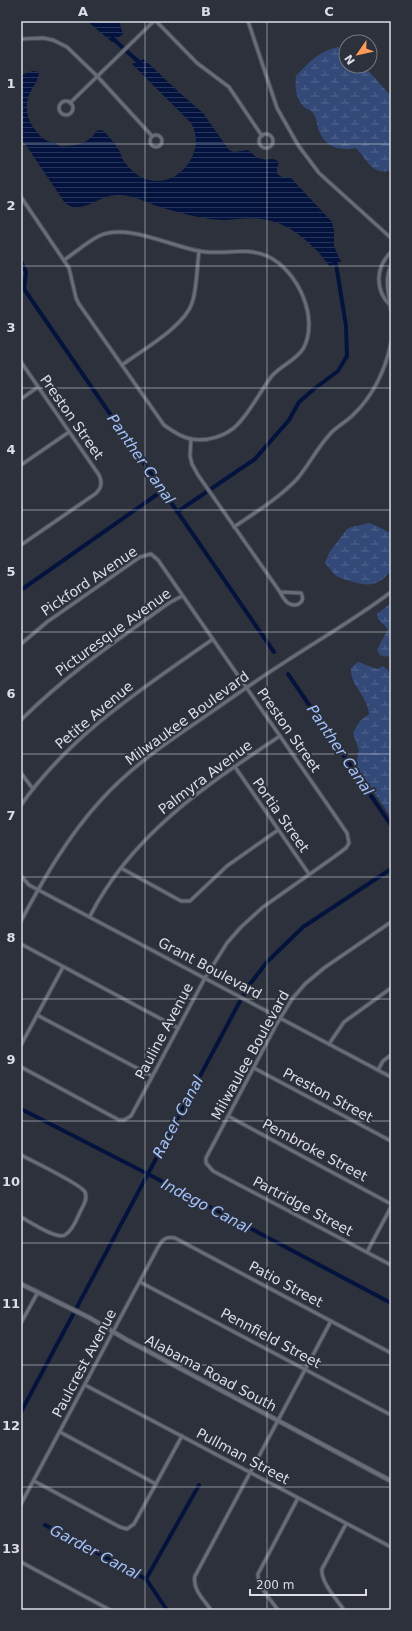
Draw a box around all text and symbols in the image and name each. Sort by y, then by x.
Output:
text: A [78,4,88,19]
text: B [201,4,211,19]
text: C [324,4,334,19]
north arrow [338,34,378,74]
text: N [342,52,358,67]
text: 1 [6,76,16,91]
text: 2 [6,198,16,213]
text: 3 [6,320,16,335]
street label: Preston Street [37,372,107,463]
water label: Panther Canal [103,410,179,508]
text: 4 [6,442,16,457]
street label: Pickford Avenue [38,543,140,619]
text: 5 [6,564,16,579]
street label: Picturesque Avenue [52,585,174,679]
street label: Milwaukee Boulevard [122,668,252,768]
street label: Petite Avenue [52,678,136,752]
street label: Preston Street [254,685,324,776]
text: 6 [6,686,16,701]
water label: Panther Canal [303,701,378,800]
street label: Palmyra Avenue [155,737,255,817]
street label: Portia Street [249,775,313,856]
text: 7 [6,808,16,823]
text: 8 [6,930,16,945]
street label: Grant Boulevard [156,934,264,1002]
street label: Pauline Avenue [132,980,196,1082]
street label: Milwaulee Boulevard [208,988,292,1122]
text: 9 [6,1052,16,1067]
street label: Preston Street [280,1065,376,1126]
water label: Racer Canal [149,1072,208,1161]
street label: Pembroke Street [260,1116,371,1185]
street label: Partridge Street [250,1173,356,1239]
text: 10 [2,1174,20,1189]
water label: Indego Canal [158,1175,255,1237]
street label: Patio Street [246,1258,326,1310]
text: 11 [2,1296,20,1311]
street label: Pennfield Street [218,1305,324,1371]
street label: Paulcrest Avenue [49,1306,119,1420]
street label: Alabama Road South [143,1332,279,1414]
text: 12 [2,1418,20,1433]
street label: Pullman Street [194,1425,293,1487]
water label: Garder Canal [47,1521,144,1584]
text: 13 [2,1541,20,1556]
scale bar [250,1571,366,1597]
text: 200 m [256,1578,294,1592]

